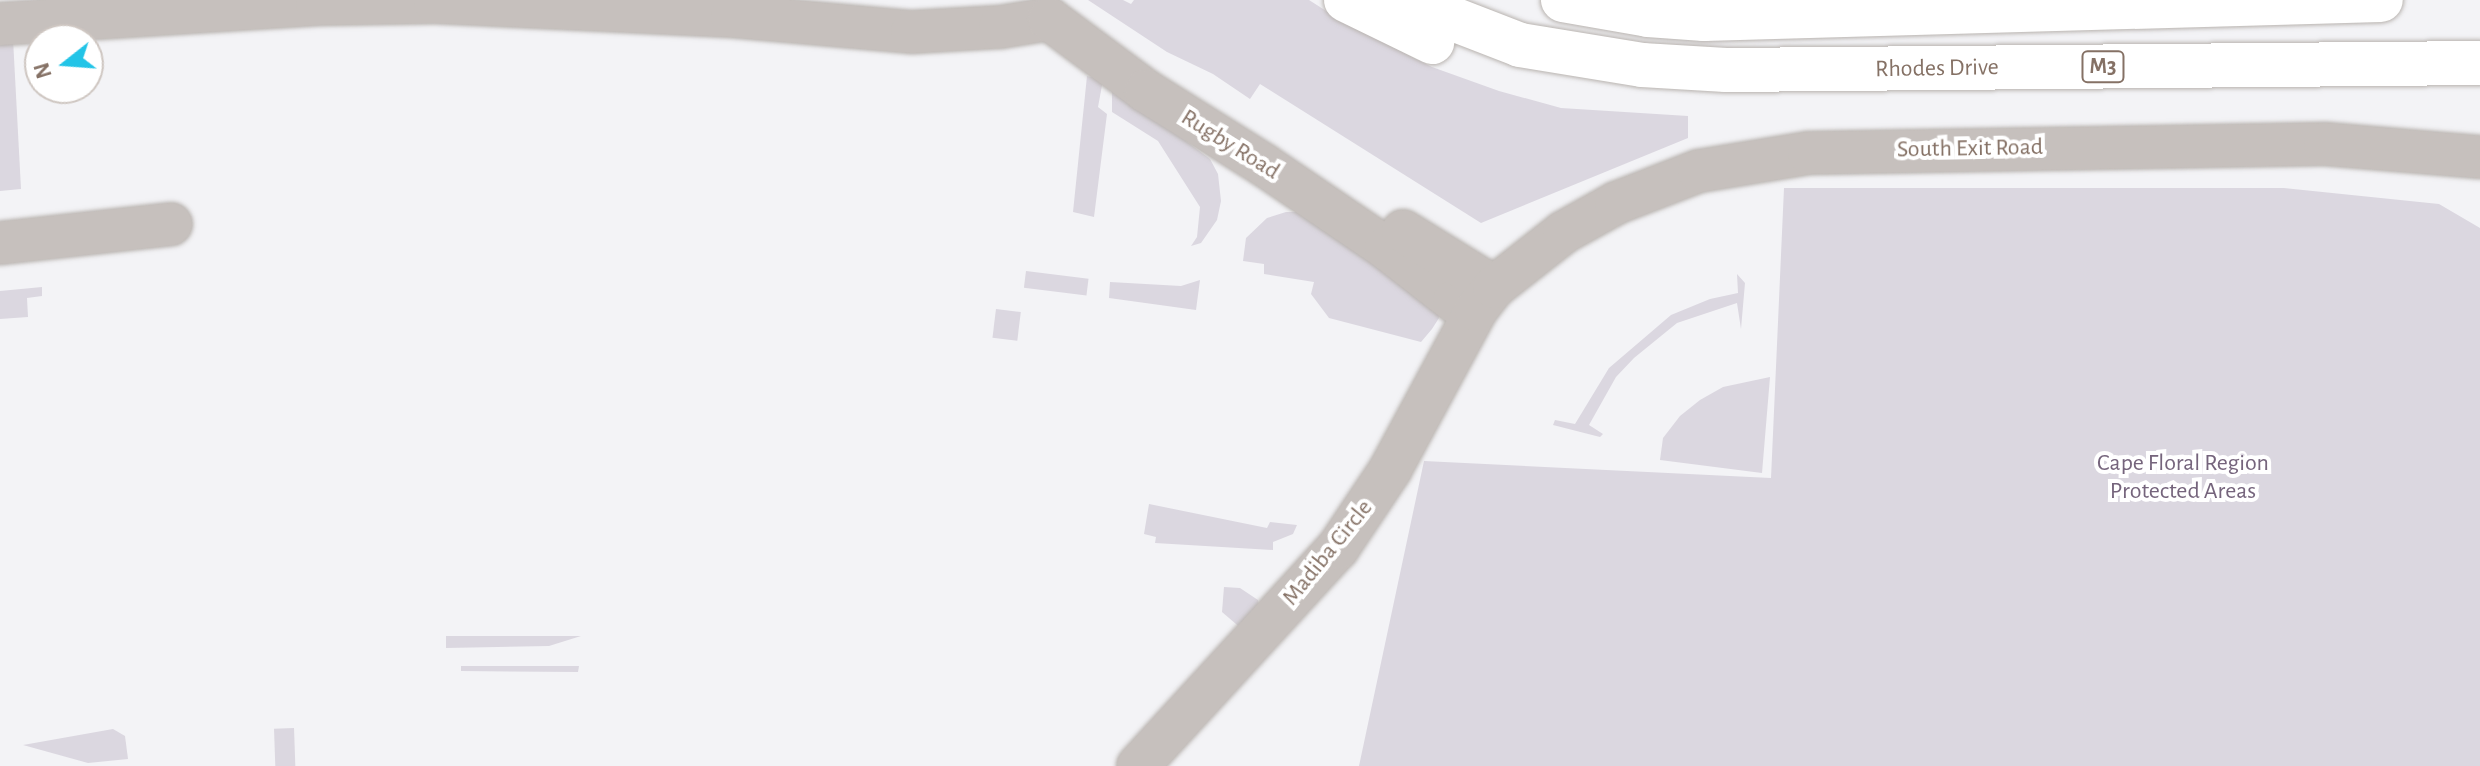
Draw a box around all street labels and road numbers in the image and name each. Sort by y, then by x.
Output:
road number: M3 [2081,49,2125,85]
street label: Rhodes Drive [1875,54,1999,84]
street label: Rugby Road [1175,103,1285,187]
street label: South Exit Road [1897,133,2043,165]
street label: Madiba Circle [1277,494,1379,612]

